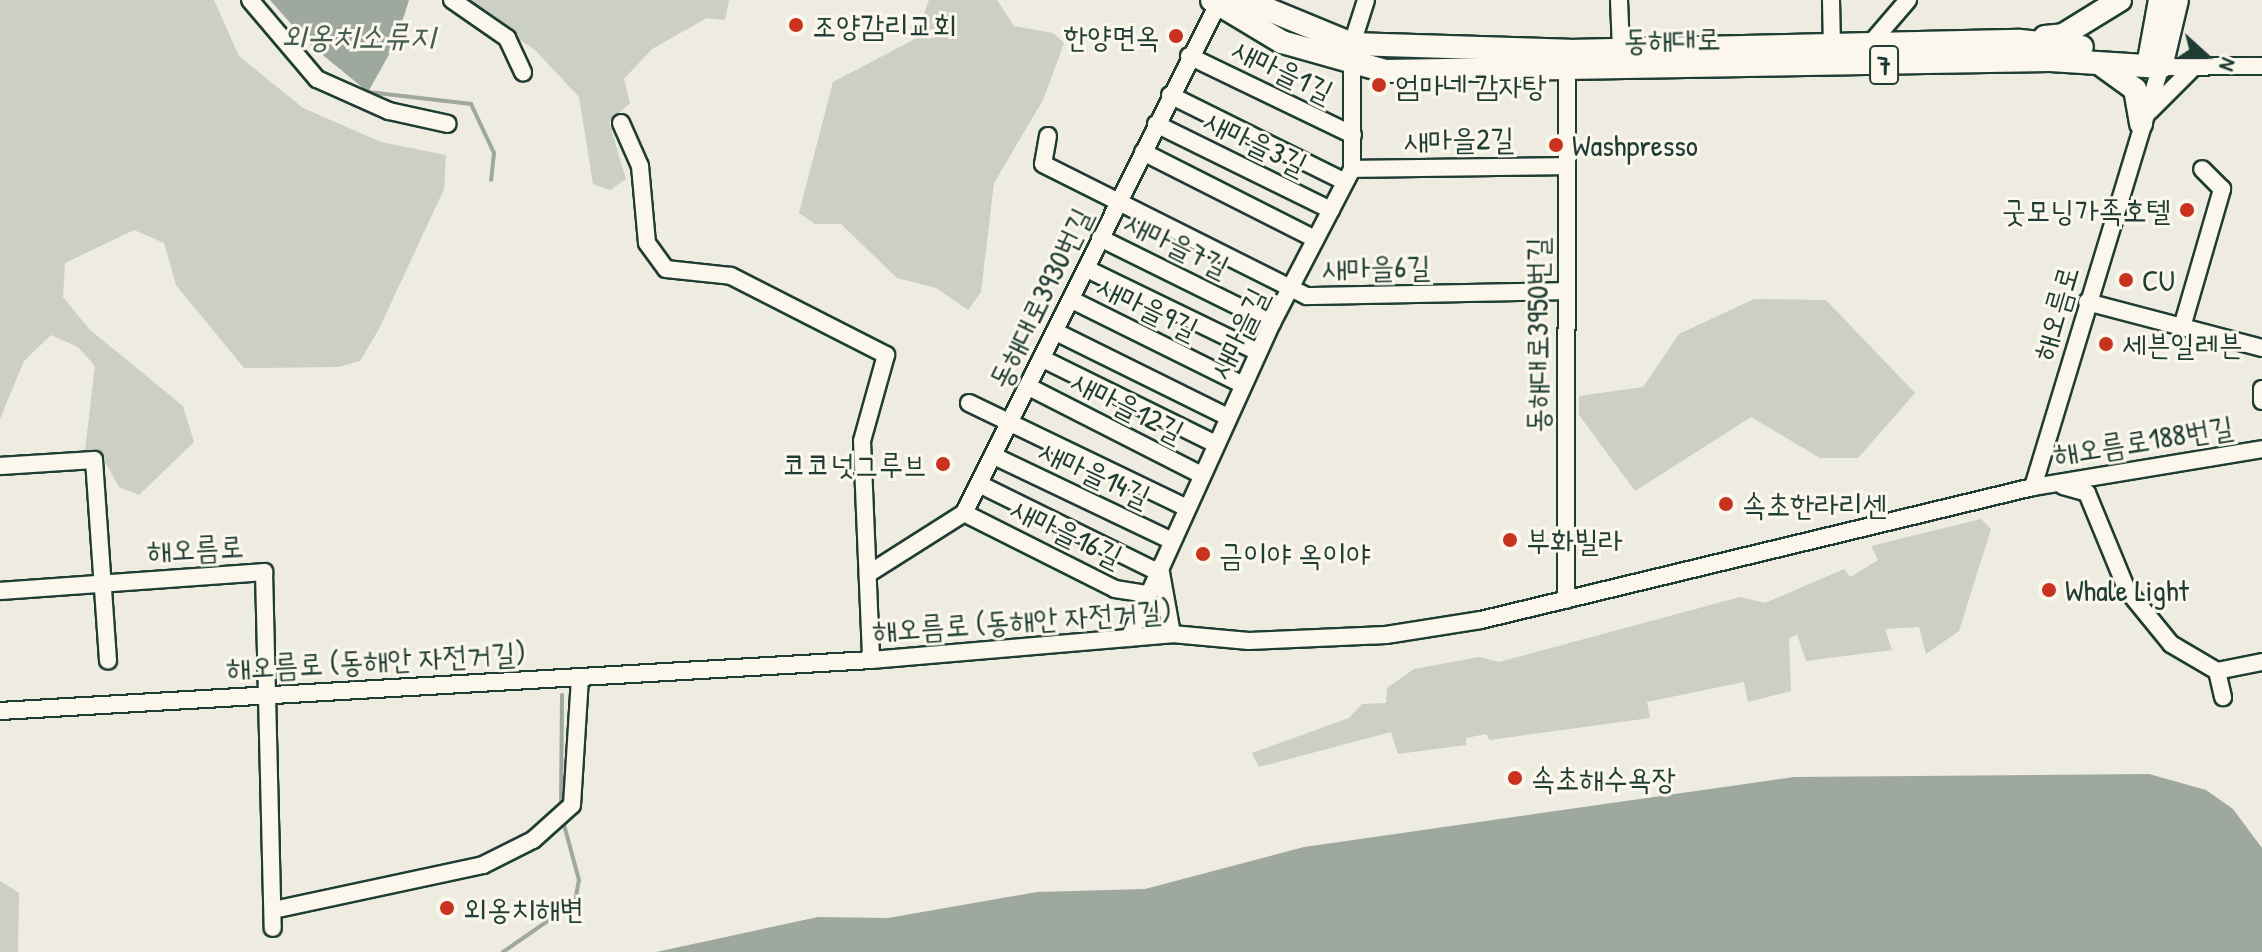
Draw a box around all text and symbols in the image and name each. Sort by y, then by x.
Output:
place label: 조양감리교회 [812,7,957,43]
marker: 조양감리교회 [787,16,805,34]
north arrow [2166,16,2246,96]
water label: 외옹치소류지 [281,17,435,55]
place label: 한양면옥 [1063,18,1160,54]
street label: 동해대로 [1623,20,1721,58]
marker: 한양면옥 [1167,27,1185,45]
street label: 새마을1길 [1227,30,1339,110]
road number: 7 [1868,41,1900,89]
text: N [2212,54,2245,75]
place label: 엄마네 감자탕 [1395,67,1547,103]
marker: 엄마네 감자탕 [1370,76,1388,94]
street label: 새마을3길 [1199,102,1313,182]
street label: 새마을2길 [1403,120,1515,158]
place label: Washpresso [1572,127,1698,163]
marker: Washpresso [1547,136,1565,154]
place label: 굿모닝가족호텔 [2002,192,2171,228]
marker: 굿모닝가족호텔 [2178,201,2196,219]
street label: 동해대로3930번길 [981,202,1099,394]
street label: 새마을7길 [1119,203,1235,285]
street label: 동해대로3950번길 [1519,237,1555,433]
street label: 새마을6길 [1321,248,1431,286]
street label: 해오름로 [2024,262,2086,364]
place label: CU [2142,262,2175,298]
street label: 새마을9길 [1092,267,1204,347]
marker: CU [2117,271,2135,289]
street label: 새마을길 [1201,282,1275,384]
place label: 세븐일레븐 [2122,326,2243,362]
marker: 세븐일레븐 [2097,335,2115,353]
street label: 새마을12길 [1066,362,1190,450]
street label: 해오름로188번길 [2050,408,2236,472]
street label: 새마을14길 [1034,432,1156,514]
place label: 코코넛그루브 [782,446,927,482]
marker: 코코넛그루브 [934,455,952,473]
place label: 속초한라리센 [1742,486,1887,522]
street label: 새마을16길 [1005,490,1129,574]
marker: 속초한라리센 [1717,495,1735,513]
place label: 부화빌라 [1526,522,1623,558]
street label: 해오름로 [146,527,244,569]
marker: 부화빌라 [1501,531,1519,549]
place label: 금이야 옥이야 [1219,536,1371,572]
marker: 금이야 옥이야 [1194,545,1212,563]
place label: Whale Light [2065,572,2189,608]
marker: Whale Light [2040,581,2058,599]
street label: 해오름로 (동해안 자전거길) [871,592,1173,648]
street label: 해오름로 (동해안 자전거길) [225,634,527,686]
place label: 속초해수욕장 [1531,760,1676,796]
marker: 속초해수욕장 [1506,769,1524,787]
place label: 외옹치해변 [463,890,584,926]
marker: 외옹치해변 [438,899,456,917]

